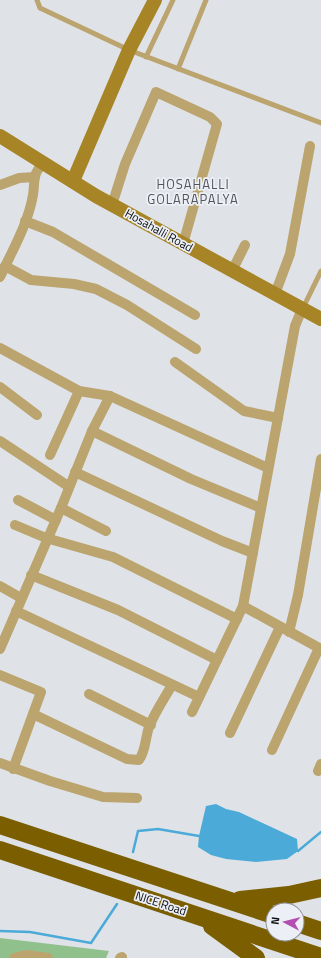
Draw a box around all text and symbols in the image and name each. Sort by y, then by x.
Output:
district label: HOSAHALLI GOLARAPALYA [147,174,239,209]
street label: Hosahalli Road [122,203,196,257]
street label: NICE Road [133,886,189,920]
north arrow [265,902,305,942]
text: N [267,916,283,926]

